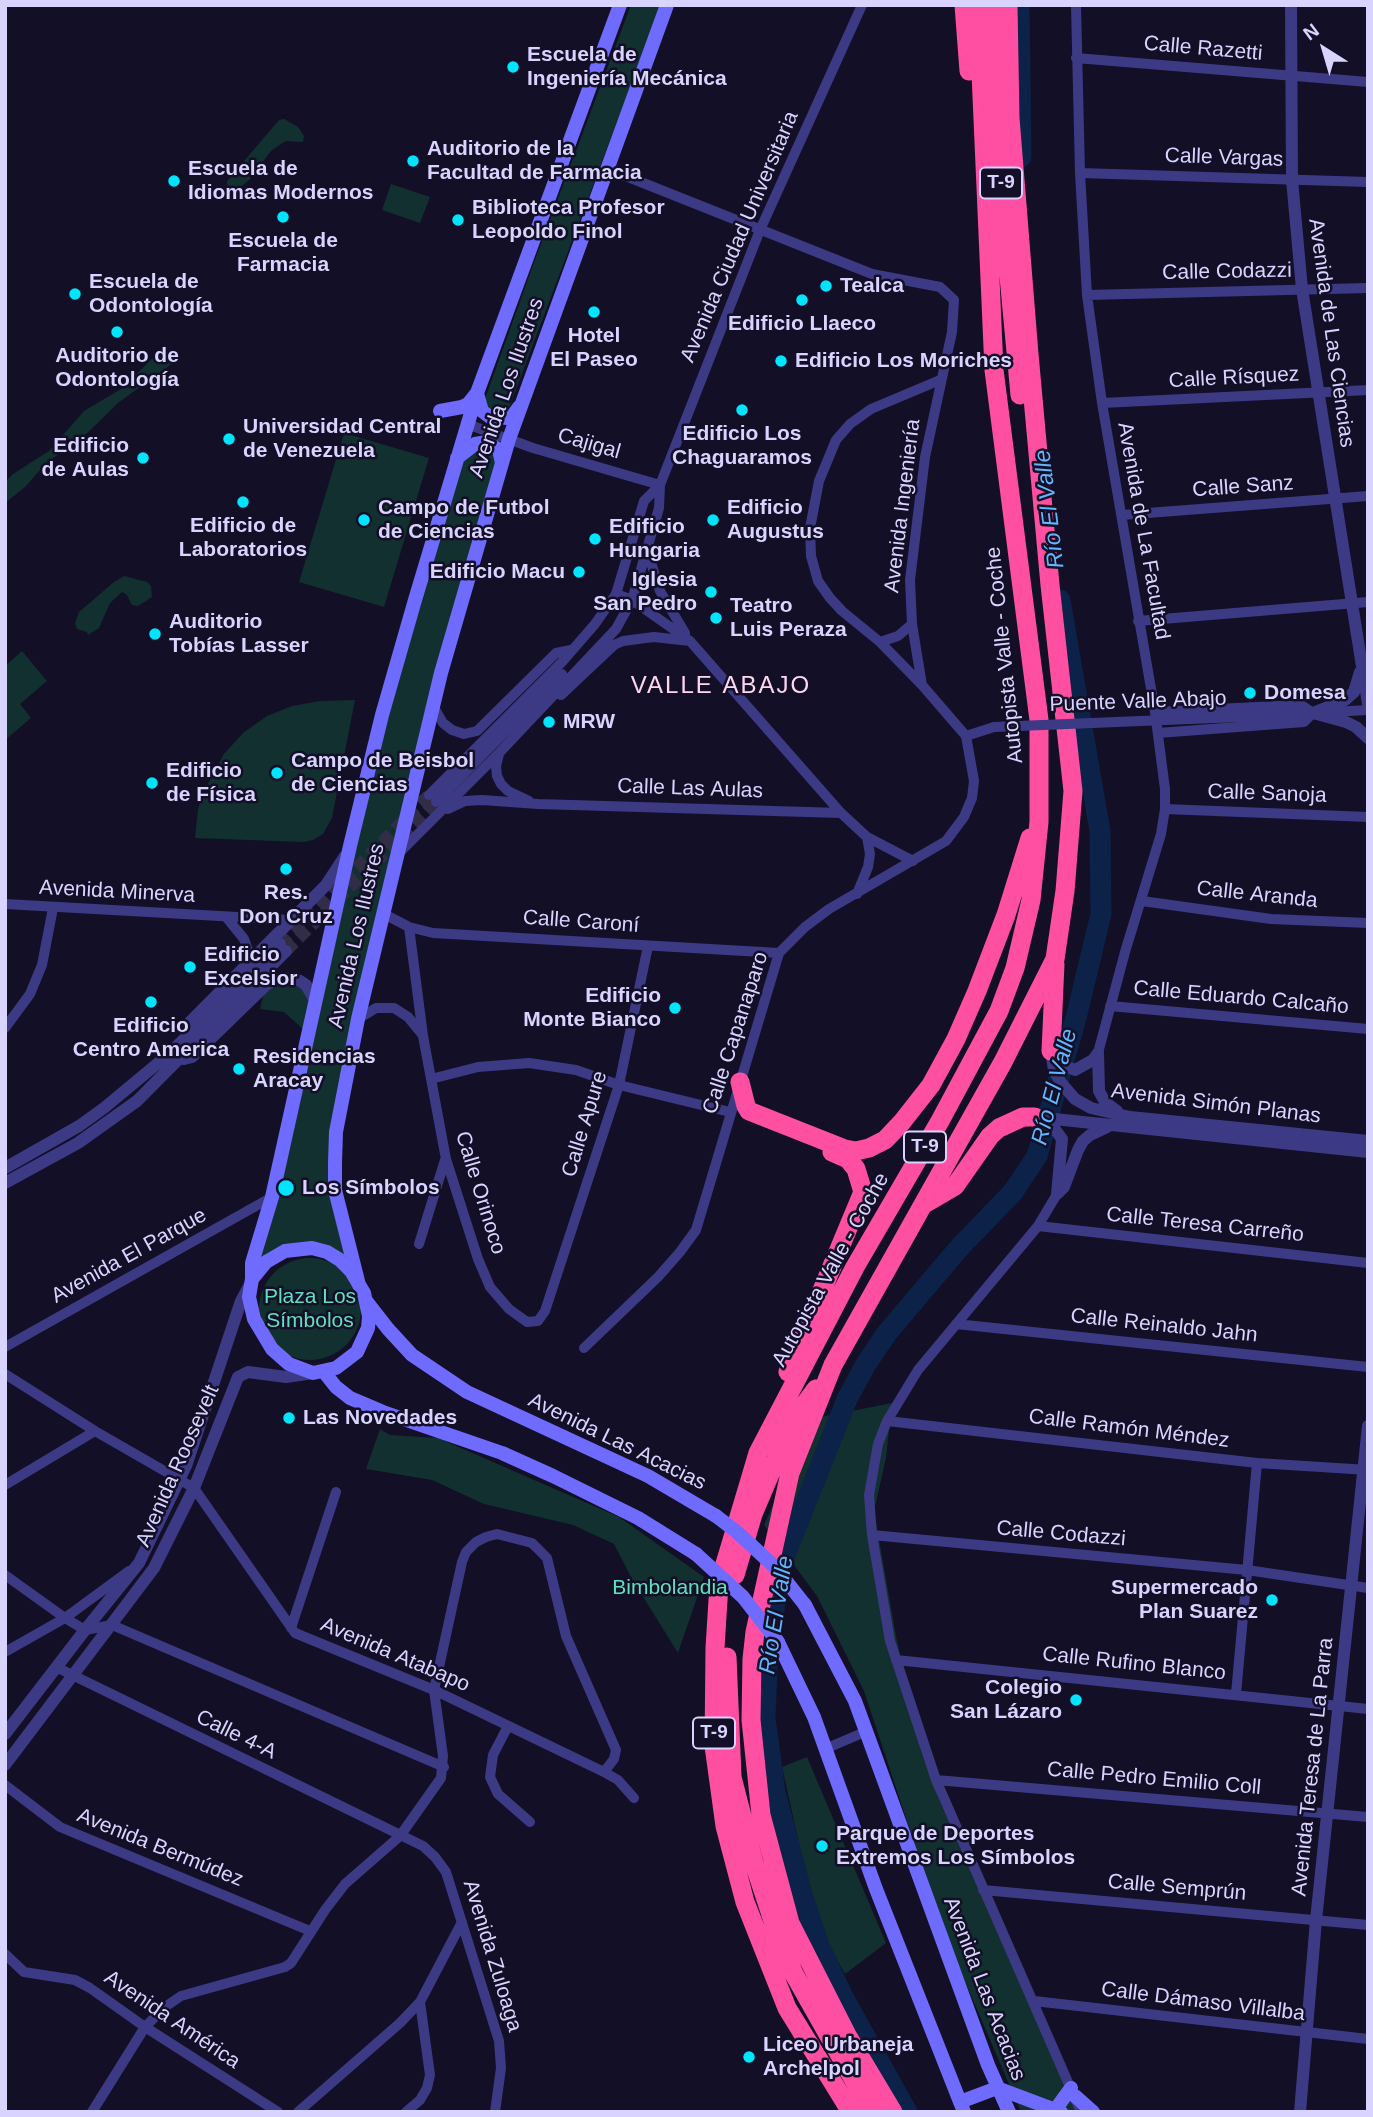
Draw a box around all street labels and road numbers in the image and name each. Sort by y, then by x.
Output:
street label: Calle Razetti [1143,31,1263,67]
street label: Avenida Ciudad Universitaria [676,108,804,366]
street label: Calle Vargas [1164,143,1284,173]
road number: T-9 [980,168,1022,198]
street label: Avenida de Las Ciencias [1302,217,1360,449]
street label: Calle Codazzi [1162,258,1292,286]
street label: Avenida Los Ilustres [464,295,550,481]
street label: Calle Rísquez [1168,362,1300,394]
street label: Avenida Ingeniería [880,418,926,594]
street label: Avenida de La Facultad [1111,420,1175,642]
street label: Cajigal [555,423,623,465]
street label: Calle Sanz [1191,471,1295,503]
street label: Autopista Valle - Coche [981,545,1029,765]
street label: Puente Valle Abajo [1049,686,1227,718]
street label: Calle Las Aulas [617,774,763,804]
street label: Calle Sanoja [1207,779,1327,809]
street label: Avenida Los Ilustres [323,841,391,1031]
street label: Avenida Minerva [38,875,196,909]
street label: Calle Aranda [1195,876,1319,914]
street label: Calle Caroní [522,905,640,939]
street label: Calle Capanaparo [698,949,774,1117]
street label: Calle Eduardo Calcaño [1132,976,1350,1020]
street label: Calle Apure [557,1068,613,1180]
street label: Avenida Simón Planas [1110,1079,1322,1129]
street label: Calle Orinoco [449,1128,511,1258]
road number: T-9 [904,1132,946,1162]
street label: Autopista Valle - Coche [767,1169,895,1371]
street label: Calle Teresa Carreño [1105,1202,1305,1248]
street label: Avenida El Parque [47,1203,211,1309]
street label: Calle Reinaldo Jahn [1069,1304,1259,1348]
street label: Avenida Roosevelt [131,1381,225,1551]
street label: Avenida Las Acacias [524,1388,710,1496]
street label: Calle Ramón Méndez [1027,1404,1231,1454]
street label: Calle Codazzi [995,1516,1127,1552]
street label: Avenida Atabapo [317,1612,473,1698]
street label: Avenida Teresa de La Parra [1287,1636,1339,1898]
street label: Calle Rufino Blanco [1041,1642,1227,1686]
street label: Calle 4-A [192,1705,280,1765]
road number: T-9 [693,1718,735,1749]
street label: Calle Pedro Emilio Coll [1046,1757,1262,1801]
street label: Avenida Bermúdez [73,1803,247,1893]
street label: Calle Semprún [1107,1869,1247,1907]
street label: Avenida Zuloaga [457,1877,527,2035]
street label: Avenida Las Acacias [937,1894,1031,2084]
street label: Avenida América [99,1965,245,2075]
street label: Calle Dámaso Villalba [1100,1977,1306,2027]

